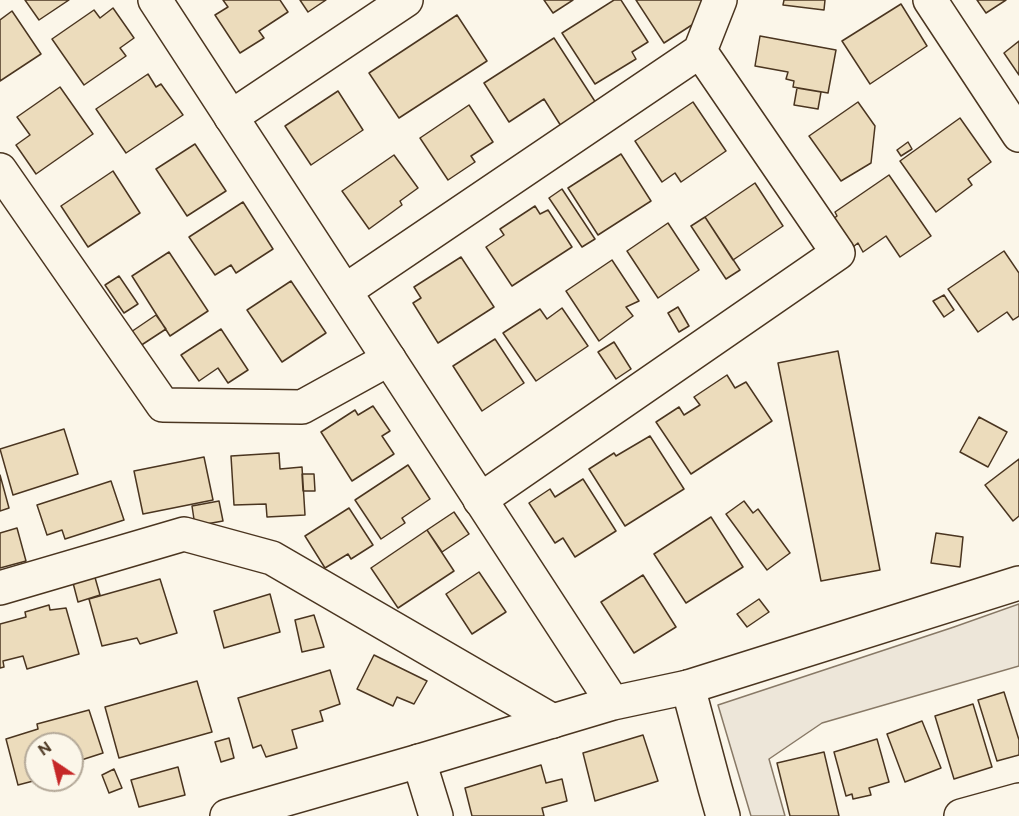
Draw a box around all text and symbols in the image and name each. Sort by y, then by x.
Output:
north arrow [24,732,84,792]
text: N [34,737,55,760]

